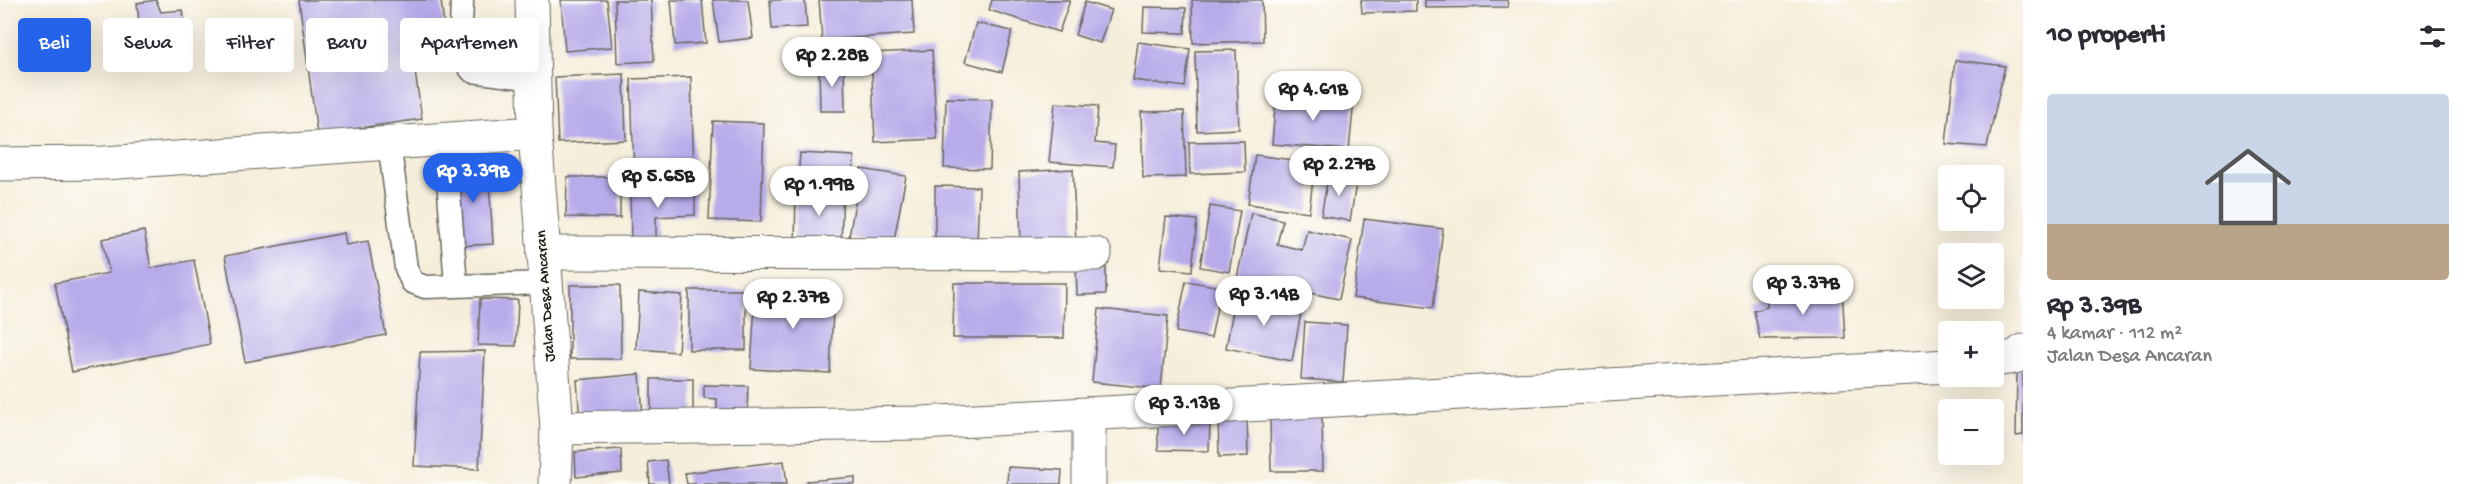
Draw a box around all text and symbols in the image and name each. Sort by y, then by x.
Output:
chip: Beli [18,18,91,72]
chip: Sewa [103,18,193,72]
chip: Filter [205,18,294,72]
chip: Baru [306,18,388,72]
chip: Apartemen [400,18,539,72]
icon: filters [2416,20,2449,53]
text: 10 properti [2047,21,2166,52]
pin: Rp 2.28B [770,37,894,88]
text: Rp 2.28B [796,45,868,68]
pin: Rp 4.61B [1251,71,1375,122]
text: Rp 4.61B [1278,79,1348,102]
icon: home [2194,133,2302,241]
pin: Rp 2.27B [1277,146,1401,197]
pin: Rp 3.39B [411,153,535,204]
text: Rp 2.27B [1303,154,1375,177]
pin: Rp 5.65B [596,158,720,209]
text: Rp 3.39B [437,161,509,184]
map controls [1938,165,2004,465]
button: locate [1938,165,2004,231]
text: Rp 5.65B [622,166,694,189]
pin: Rp 1.99B [757,166,881,217]
text: Rp 1.99B [784,174,854,197]
street label: Jalan Desa Ancaran [533,229,561,362]
button: layers [1938,243,2004,309]
pin: Rp 3.37B [1741,265,1865,316]
text: Rp 3.37B [1767,273,1839,296]
pin: Rp 3.14B [1202,276,1326,327]
pin: Rp 2.37B [731,279,855,330]
text: Rp 3.14B [1229,284,1299,307]
text: Rp 2.37B [757,287,829,310]
text: Rp 3.39B [2047,292,2141,323]
button: + [1938,321,2004,387]
text: 4 kamar · 112 m² [2047,323,2182,346]
text: Jalan Desa Ancaran [2047,346,2212,369]
pin: Rp 3.13B [1122,385,1246,436]
text: Rp 3.13B [1149,393,1219,416]
button: − [1938,399,2004,465]

